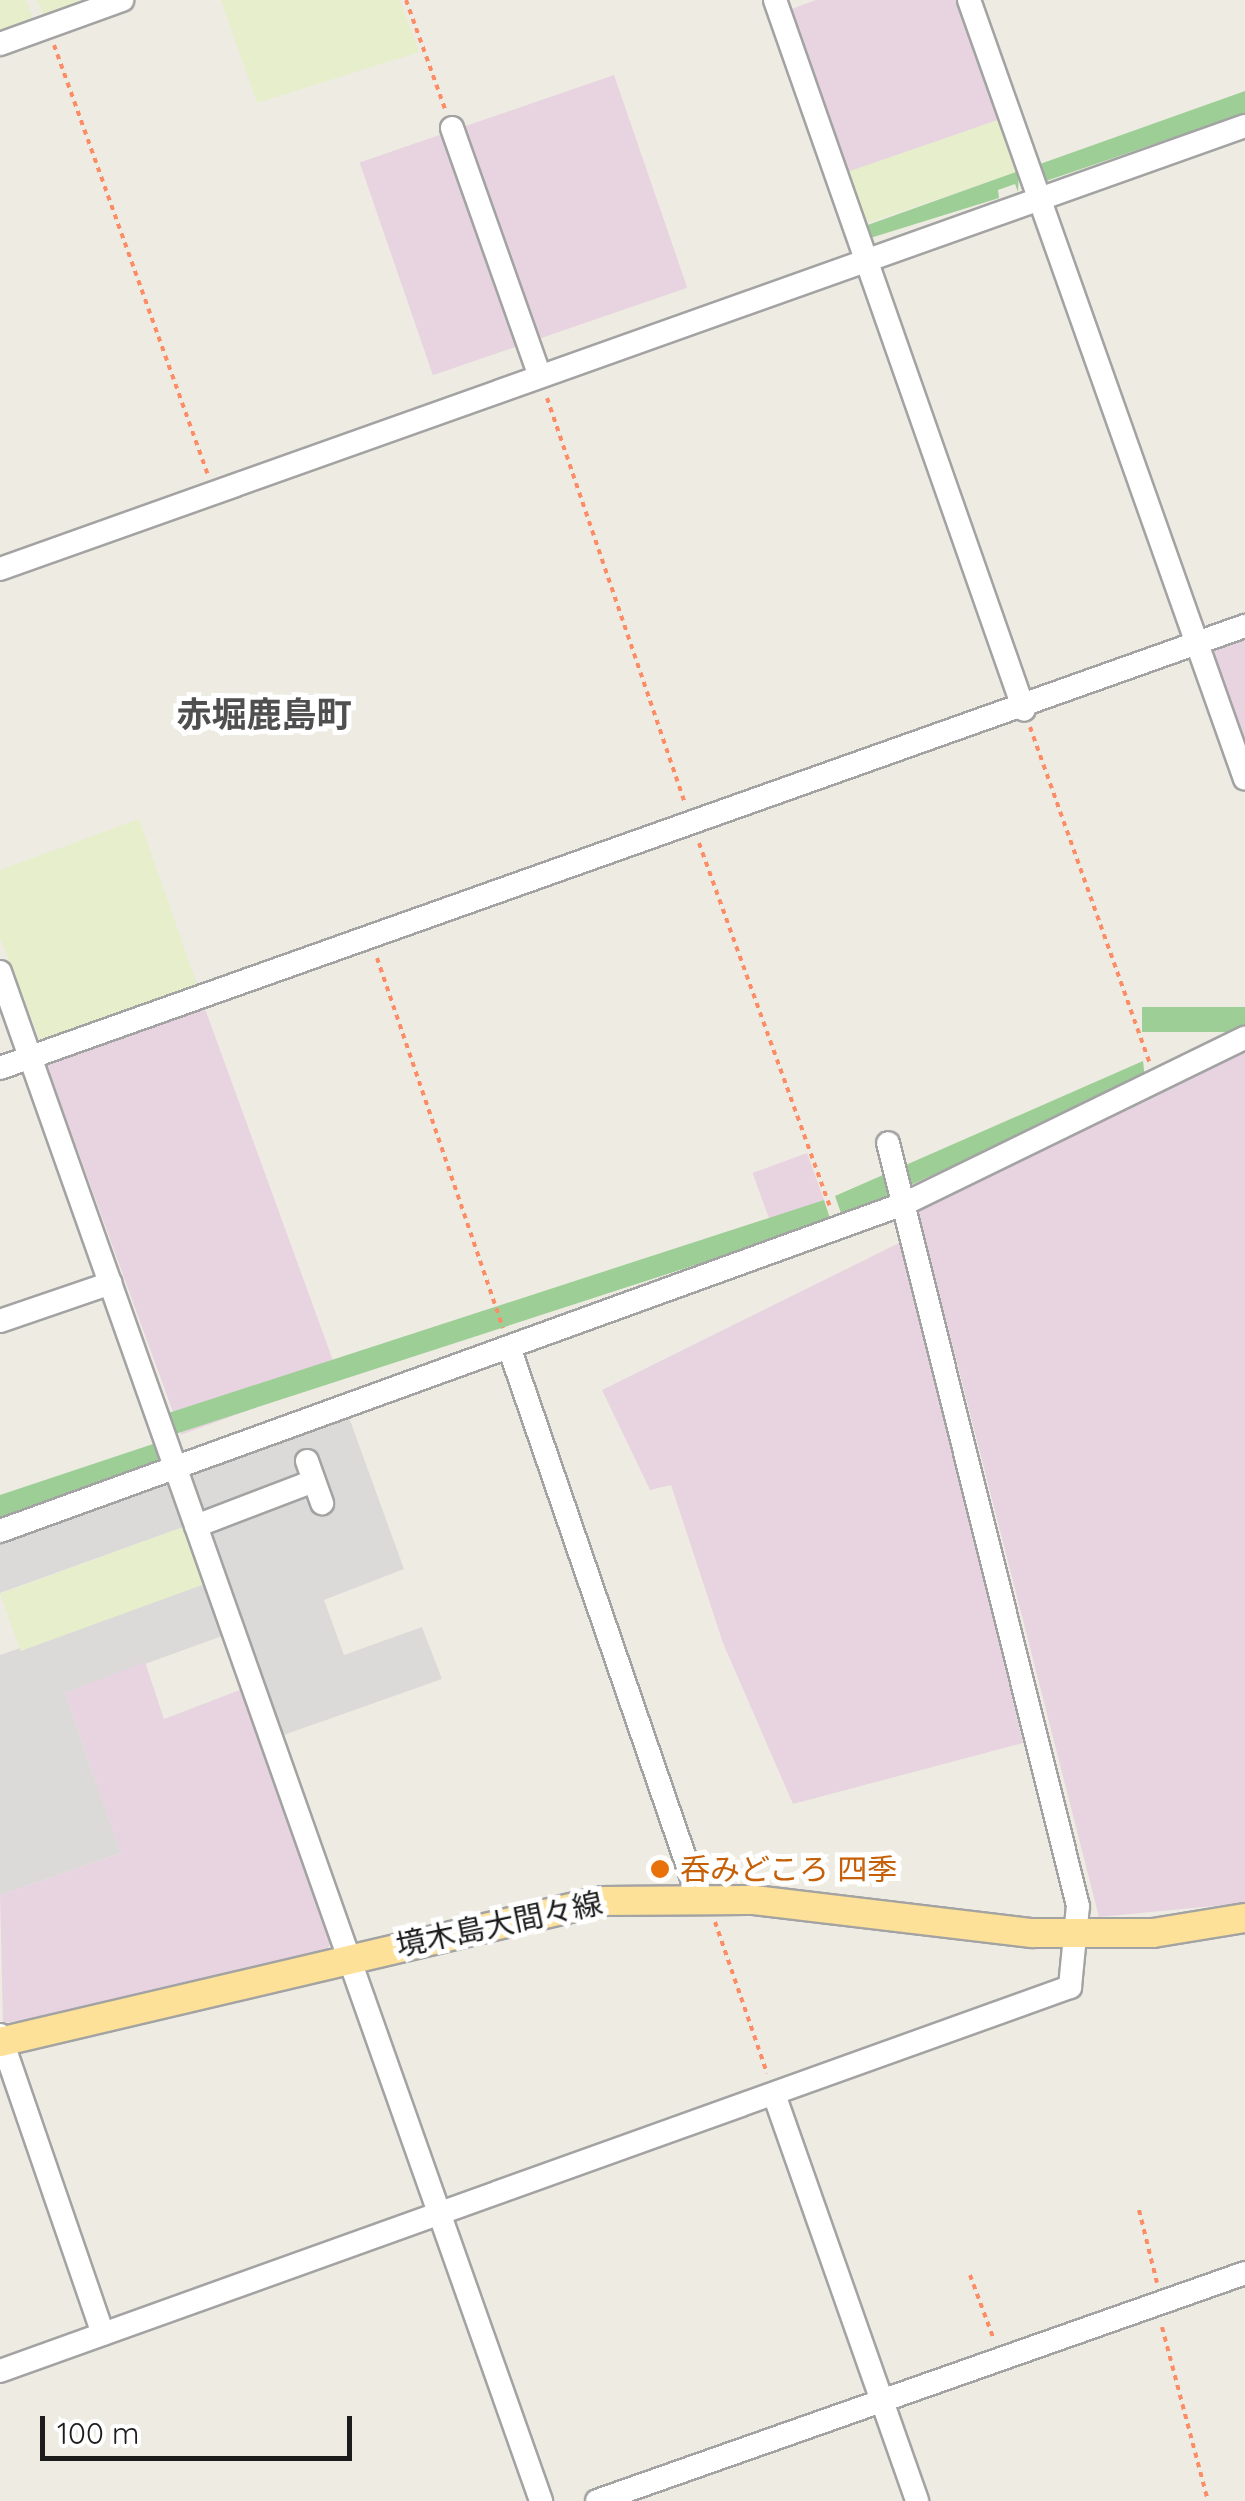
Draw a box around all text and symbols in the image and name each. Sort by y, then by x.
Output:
district label: 赤堀鹿島町 [177,693,351,735]
place label: 呑みどころ 四季 [680,1851,898,1887]
marker: 呑みどころ 四季 [649,1858,671,1880]
street label: 境木島大間々線 [393,1885,605,1963]
scale bar [45,2396,358,2458]
text: 100 m [57,2414,139,2452]

